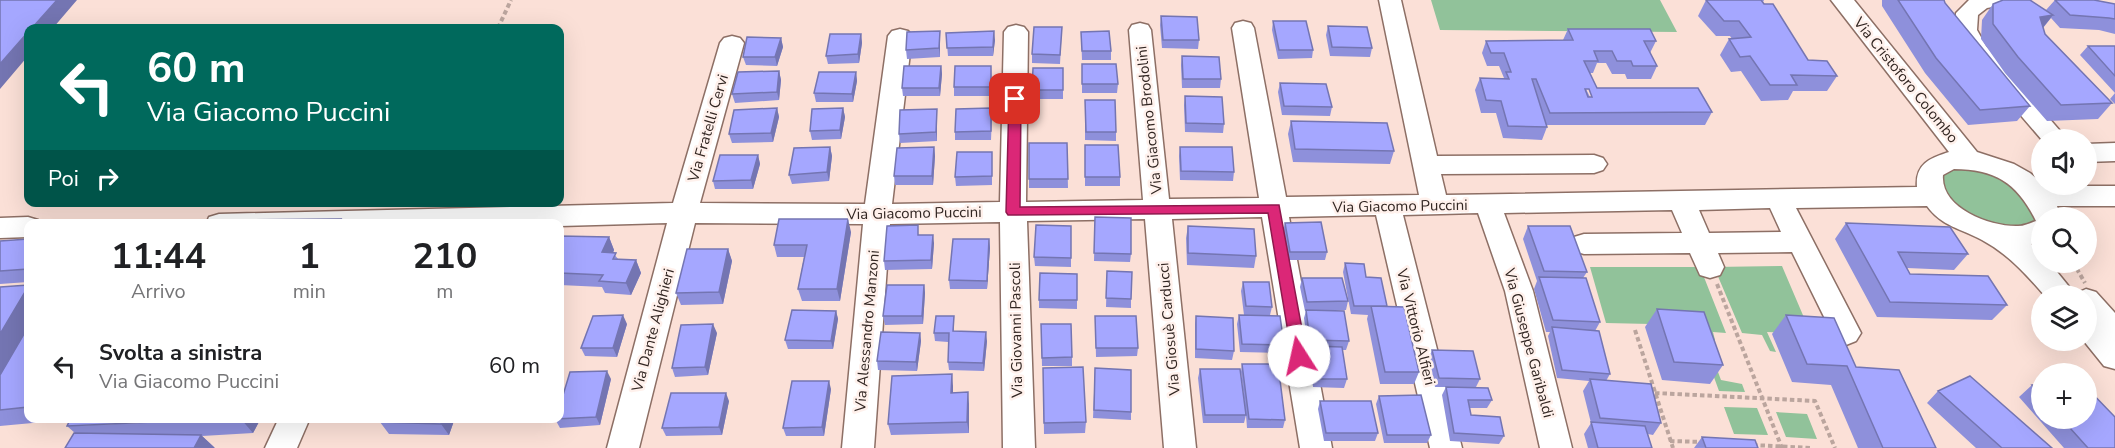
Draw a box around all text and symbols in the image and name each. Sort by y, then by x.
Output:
street label: Via Cristoforo Colombo [1848,12,1963,147]
text: 60 m [147,40,246,97]
street label: Via Giacomo Brodolini [1131,45,1167,196]
icon: left [48,48,126,126]
street label: Via Fratelli Cervi [683,72,733,185]
pin [989,73,1040,124]
icon: arrive [998,82,1031,115]
text: Via Giacomo Puccini [147,94,390,131]
map controls [2031,129,2097,429]
button: sound [2031,129,2097,195]
icon: right [91,162,124,195]
text: Poi [48,164,79,194]
street label: Via Giacomo Puccini [1331,195,1468,217]
street label: Via Giacomo Puccini [845,202,982,224]
button: search [2031,207,2097,273]
text: 11:44 [111,232,206,281]
text: 1 [298,232,320,281]
text: 210 [412,232,477,281]
street label: Via Alessandro Manzoni [850,249,884,414]
street label: Via Giovanni Pascoli [1005,262,1027,399]
street label: Via Giosuè Carducci [1153,262,1185,397]
street label: Via Giuseppe Garibaldi [1499,265,1559,420]
street label: Via Dante Alighieri [627,266,679,395]
street label: Via Vittorio Alfieri [1392,266,1440,387]
text: Arrivo [131,278,186,305]
text: min [293,278,326,305]
text: m [436,278,453,305]
button: layers [2031,285,2097,351]
position arrow [1267,324,1331,388]
text: Svolta a sinistra [99,338,262,368]
icon: left [48,350,81,383]
text: 60 m [489,351,540,381]
button: + [2031,363,2097,429]
text: Via Giacomo Puccini [99,368,279,395]

